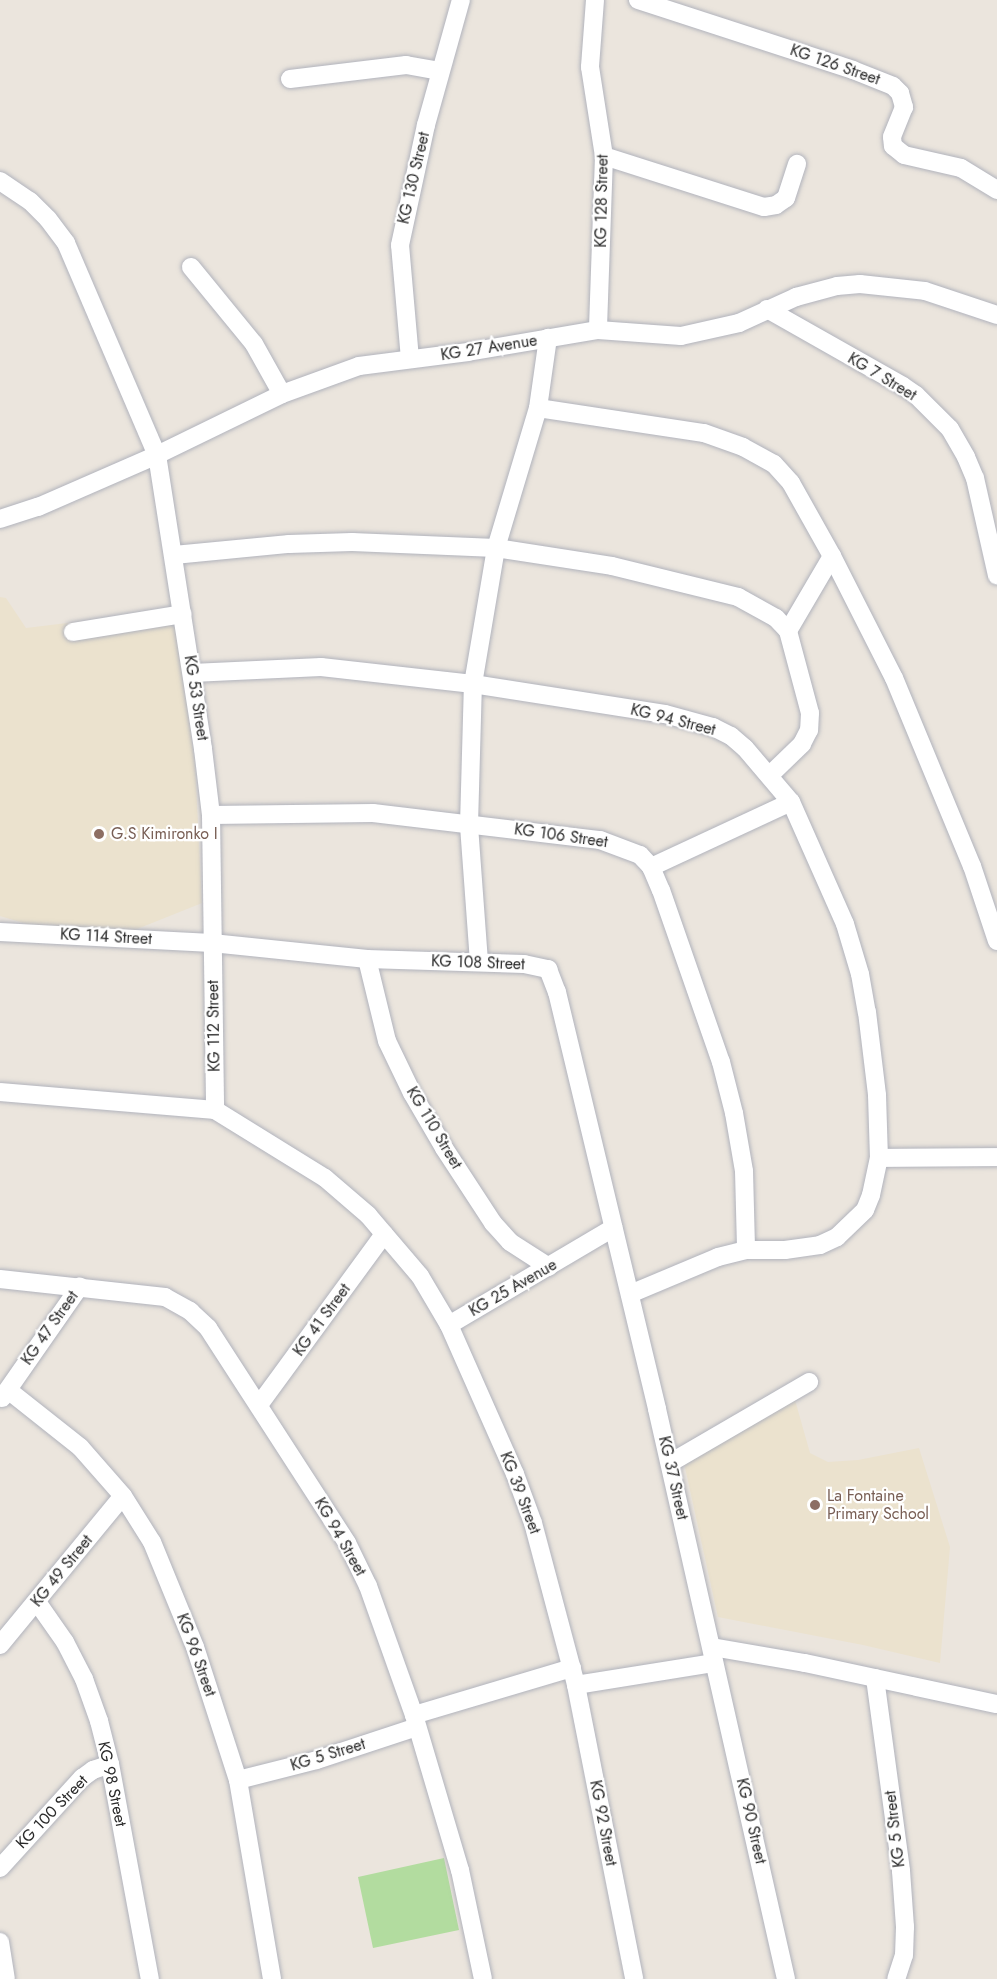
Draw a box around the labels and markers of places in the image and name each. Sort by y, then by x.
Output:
place label: G.S Kimironko I [111,824,218,844]
marker: G.S Kimironko I [92,827,106,841]
place label: La Fontaine Primary School [827,1486,929,1524]
marker: La Fontaine Primary School [808,1498,822,1512]

